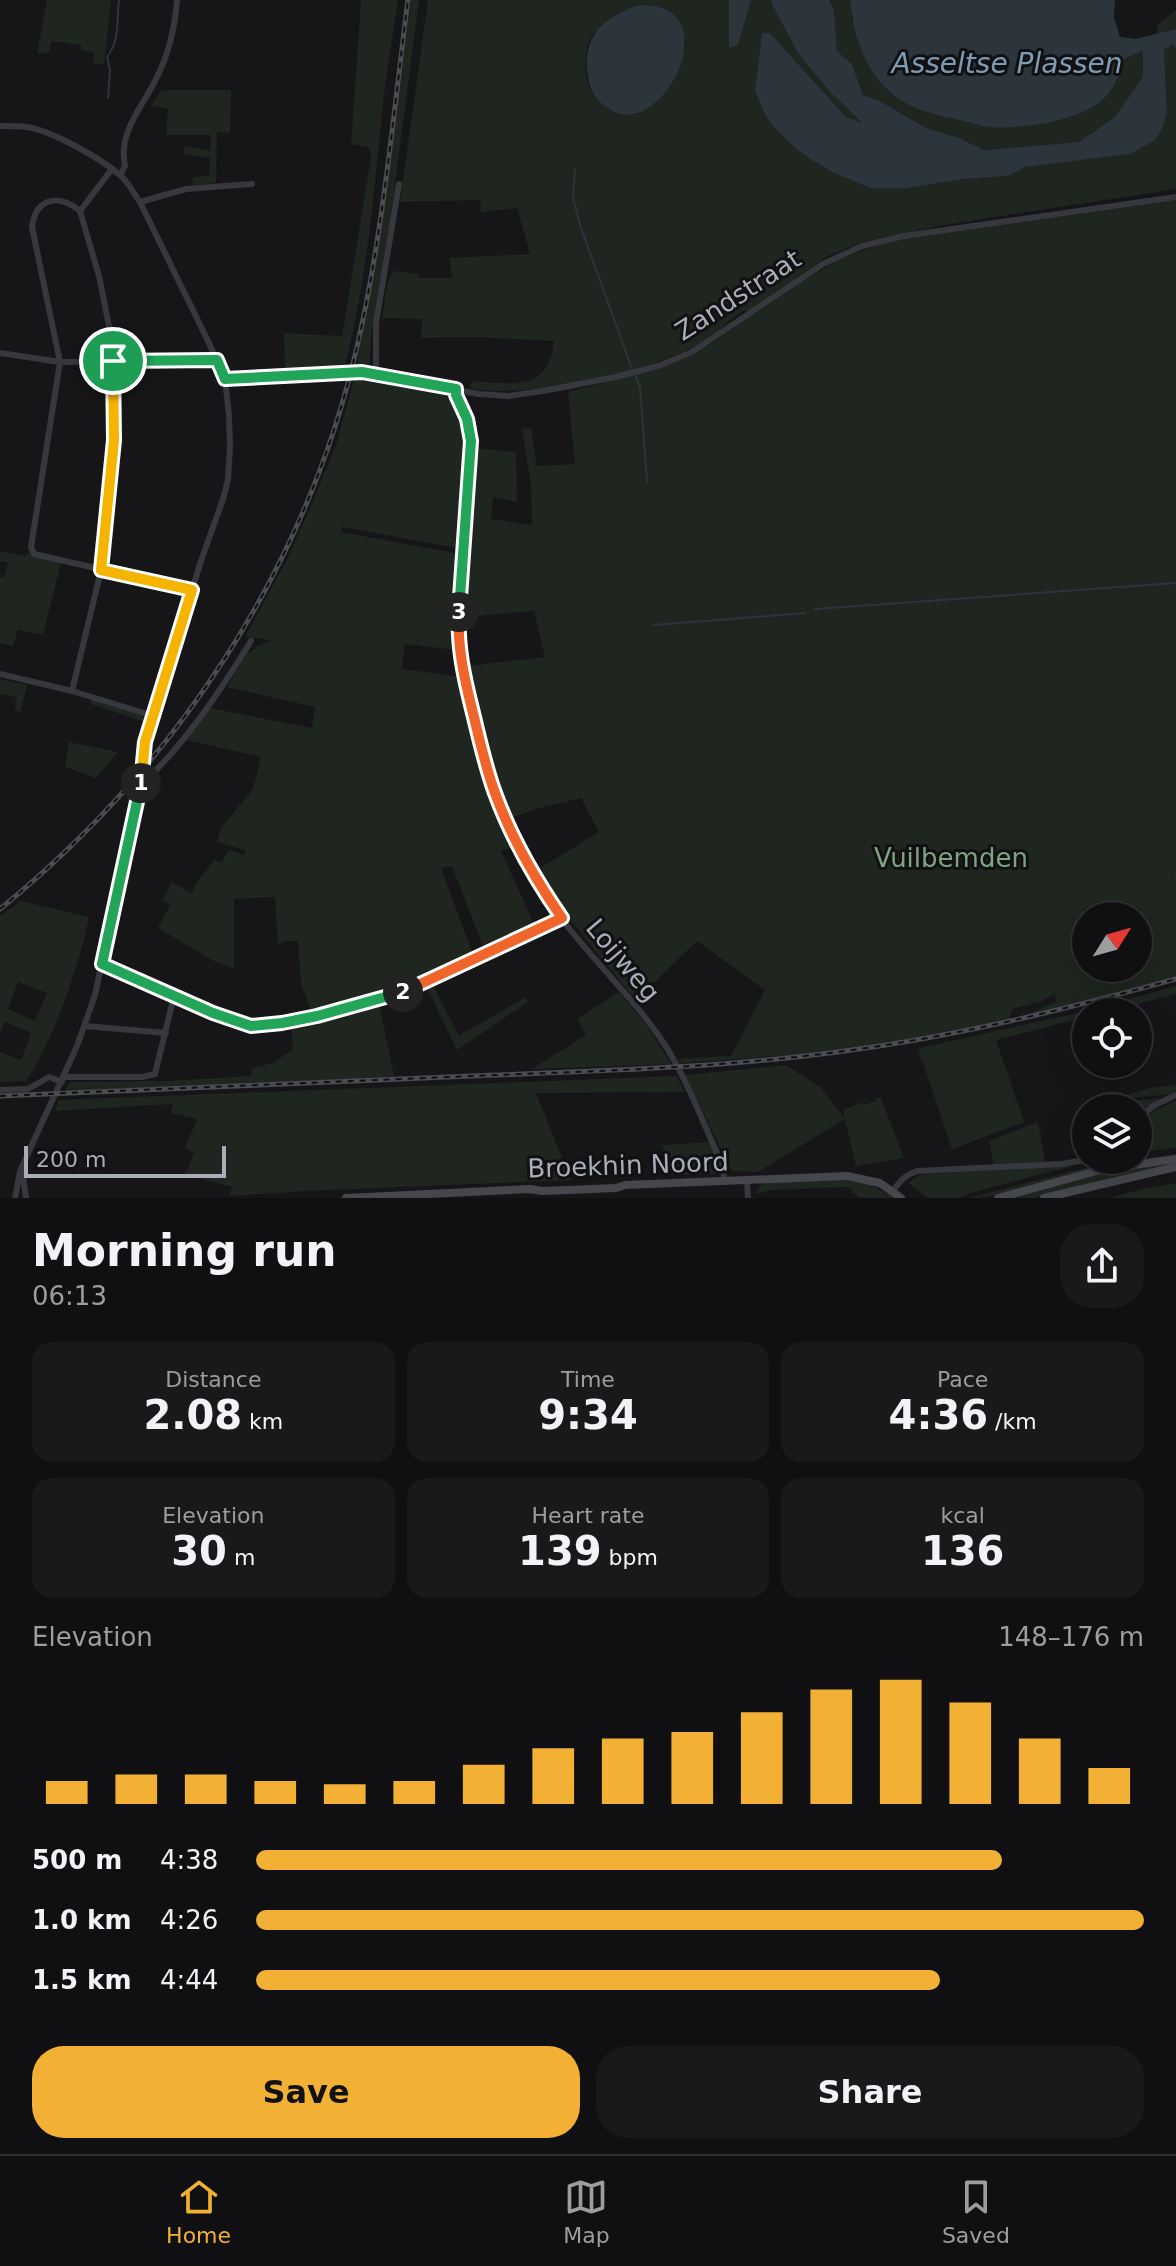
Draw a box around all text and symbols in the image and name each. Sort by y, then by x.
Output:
water label: Asseltse Plassen [890,47,1123,80]
street label: Zandstraat [670,243,806,347]
pin [79,327,147,395]
icon: arrive [91,339,135,383]
pin: 3 [439,592,479,632]
text: 3 [451,599,467,624]
pin: 1 [121,763,161,803]
text: 1 [133,770,149,795]
park label: Vuilbemden [874,843,1028,873]
north arrow [1072,902,1152,982]
map controls [1072,902,1152,1174]
street label: Loijweg [580,913,666,1007]
pin: 2 [383,972,423,1012]
text: 2 [395,979,411,1004]
button: locate [1072,998,1152,1078]
button: layers [1072,1094,1152,1174]
scale bar [24,1142,226,1178]
street label: Broekhin Noord [527,1146,729,1184]
text: 200 m [36,1147,106,1172]
button: share [1060,1224,1144,1308]
text: Morning run [32,1225,337,1276]
text: 06:13 [32,1281,107,1311]
text: Distance [165,1367,261,1392]
text: Time [561,1367,615,1392]
text: Pace [937,1367,988,1392]
text: 2.08 [143,1392,242,1438]
text: 9:34 [538,1392,638,1438]
text: 4:36 [889,1392,988,1438]
text: km [242,1409,283,1434]
text: /km [988,1409,1037,1434]
text: Elevation [162,1503,264,1528]
text: Heart rate [532,1503,644,1528]
text: kcal [940,1503,985,1528]
text: 30 [171,1528,227,1574]
text: 139 [518,1528,602,1574]
text: 136 [921,1528,1004,1574]
text: m [227,1545,255,1570]
text: bpm [602,1545,658,1570]
text: Elevation [32,1622,153,1652]
text: 148–176 m [998,1622,1144,1652]
text: 500 m [32,1845,122,1875]
text: 4:38 [160,1845,218,1875]
text: 1.0 km [32,1905,132,1935]
text: 4:26 [160,1905,218,1935]
text: 1.5 km [32,1965,132,1995]
text: 4:44 [160,1965,218,1995]
button: Save [32,2046,580,2138]
button: Share [596,2046,1144,2138]
tab: Home [166,2175,231,2248]
tab: Map [563,2175,610,2248]
tab: Saved [942,2175,1010,2248]

